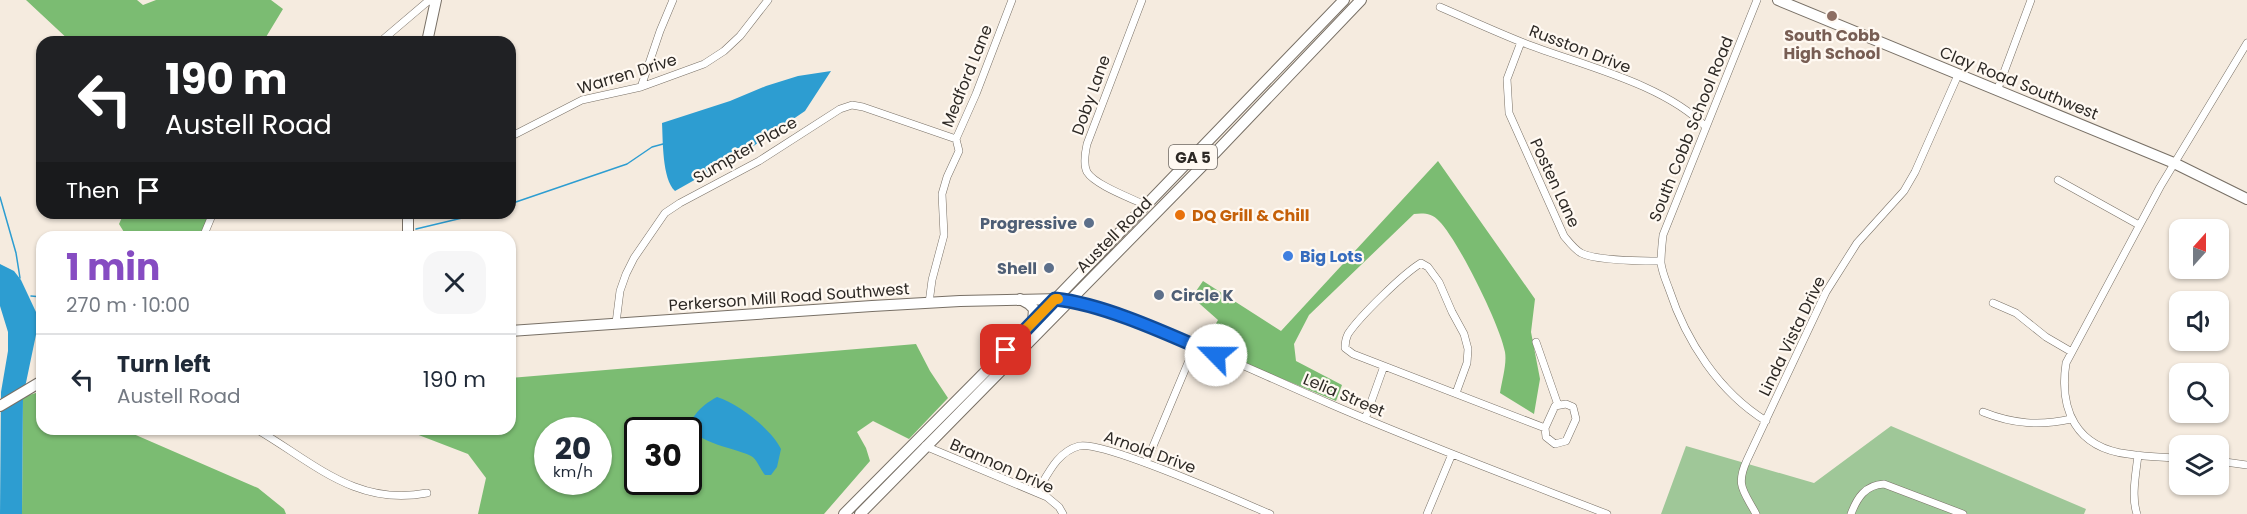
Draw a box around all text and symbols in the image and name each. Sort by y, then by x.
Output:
marker: South Cobb High School [1825,9,1839,23]
street label: Russton Drive [1526,19,1634,79]
street label: Medford Lane [936,21,998,131]
place label: South Cobb High School [1784,24,1880,65]
street label: South Cobb School Road [1643,33,1739,225]
street label: Clay Road Southwest [1936,41,2102,125]
street label: Warren Drive [574,48,680,100]
text: 190 m [165,50,287,109]
street label: Doby Lane [1066,52,1116,138]
icon: left [66,60,144,138]
text: Austell Road [165,106,332,143]
street label: Sumpter Place [689,111,801,189]
street label: Posten Lane [1524,135,1586,231]
road number: GA 5 [1169,145,1217,169]
icon: arrive [132,174,165,207]
text: Then [66,175,120,206]
street label: Austell Road [1071,192,1157,278]
place label: DQ Grill & Chill [1192,204,1310,227]
marker: DQ Grill & Chill [1173,208,1187,222]
place label: Progressive [980,212,1077,235]
marker: Progressive [1082,216,1096,230]
north arrow [2169,219,2229,279]
map controls [2169,219,2229,495]
text: 1 min [66,242,160,293]
place label: Big Lots [1300,245,1363,268]
marker: Big Lots [1281,249,1295,263]
button: close [423,251,486,314]
place label: Shell [997,257,1037,280]
marker: Shell [1042,261,1056,275]
street label: Linda Vista Drive [1753,272,1831,400]
street label: Perkerson Mill Road Southwest [668,277,910,317]
place label: Circle K [1171,284,1234,307]
marker: Circle K [1152,288,1166,302]
text: 270 m · 10:00 [66,291,190,319]
button: sound [2169,291,2229,351]
position arrow [1184,323,1248,387]
pin [980,324,1031,375]
icon: arrive [989,333,1022,366]
text: Turn left [117,349,211,380]
icon: left [66,363,99,396]
button: search [2169,363,2229,423]
text: 190 m [423,364,486,395]
street label: Lelia Street [1300,367,1389,423]
text: Austell Road [117,382,241,410]
speed limit sign: 30 [624,417,702,495]
street label: Arnold Drive [1101,425,1199,479]
text: 20 [555,427,591,470]
street label: Brannon Drive [946,433,1058,499]
button: layers [2169,435,2229,495]
text: km/h [553,461,593,482]

